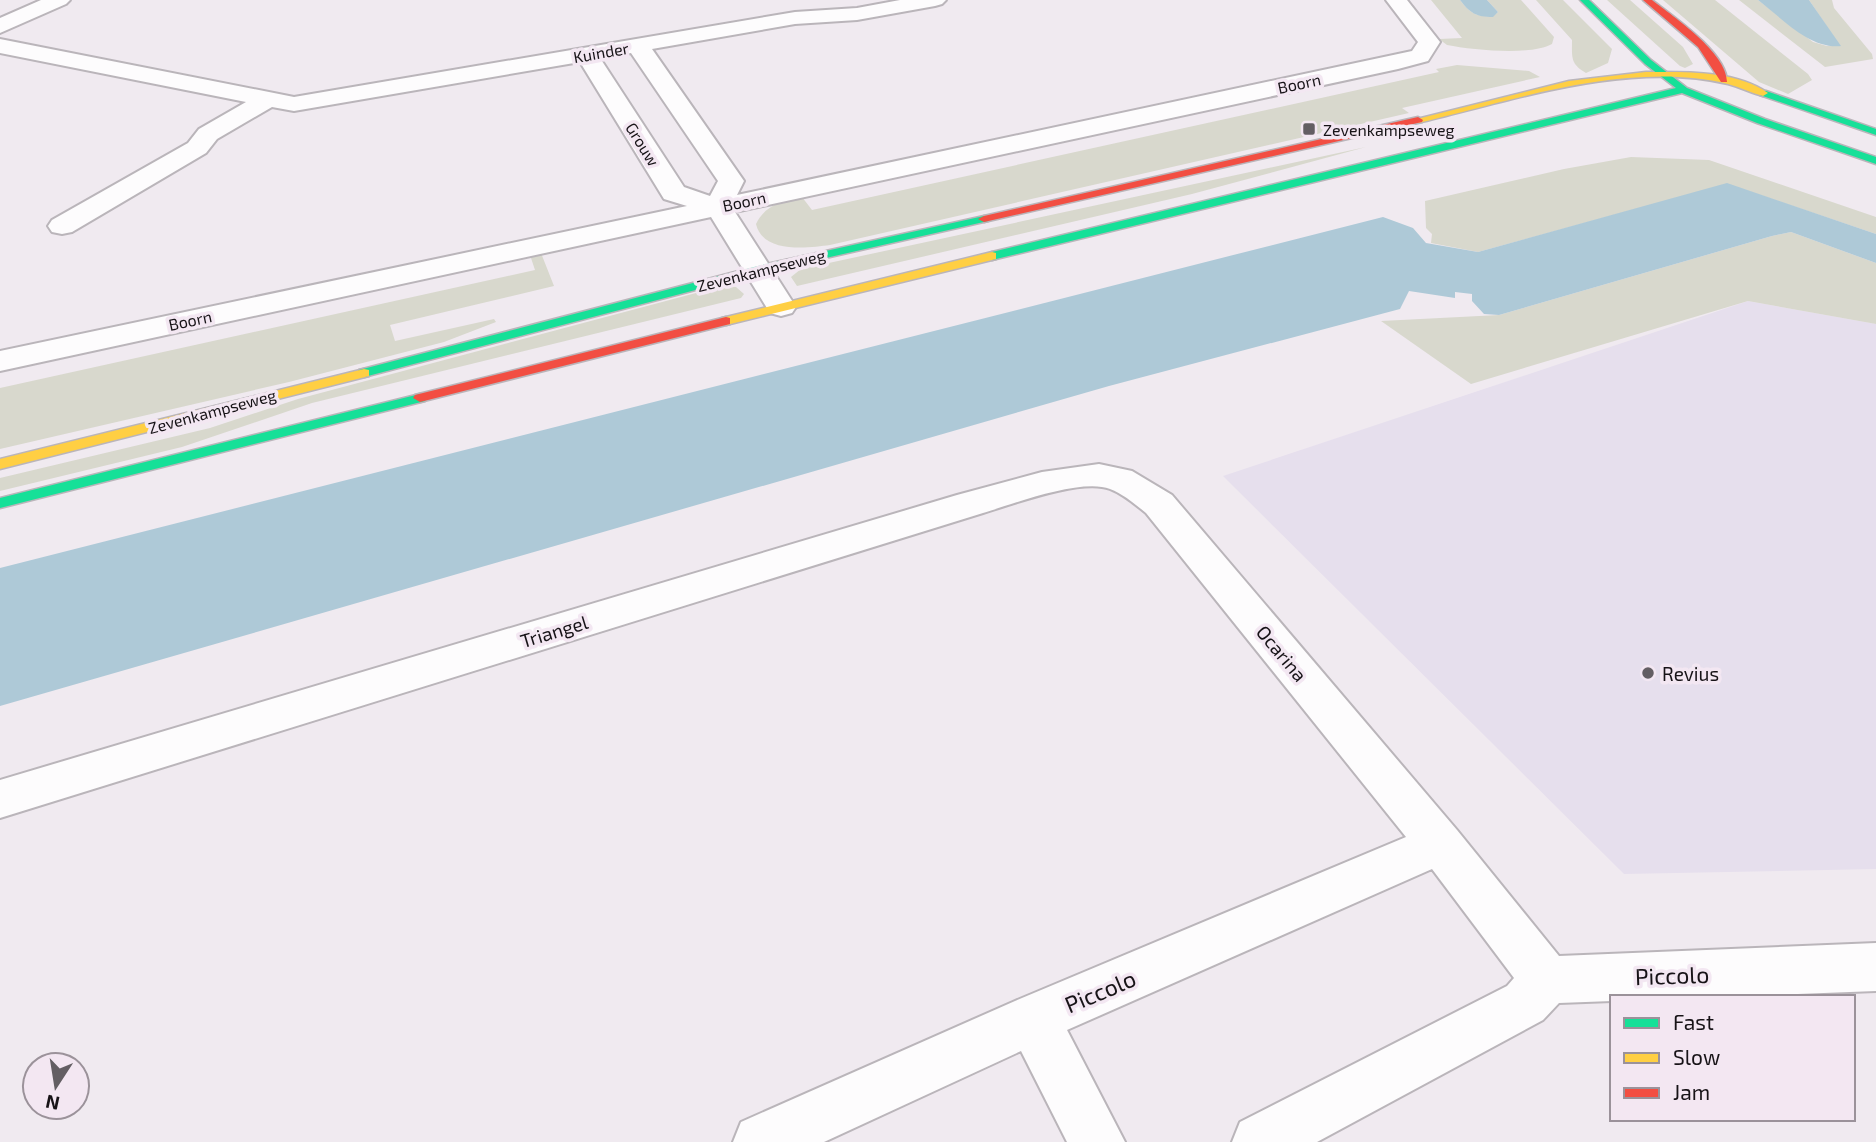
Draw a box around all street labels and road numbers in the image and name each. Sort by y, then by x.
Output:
street label: Kuinder [572,38,631,66]
street label: Boorn [1276,69,1322,97]
street label: Grouw [622,119,664,169]
street label: Boorn [721,187,767,215]
street label: Zevenkampseweg [695,245,827,295]
street label: Boorn [167,306,213,334]
street label: Zevenkampseweg [146,385,278,437]
street label: Triangel [517,610,591,652]
street label: Ocarina [1252,620,1312,686]
street label: Piccolo [1634,960,1710,990]
street label: Piccolo [1060,964,1140,1018]

